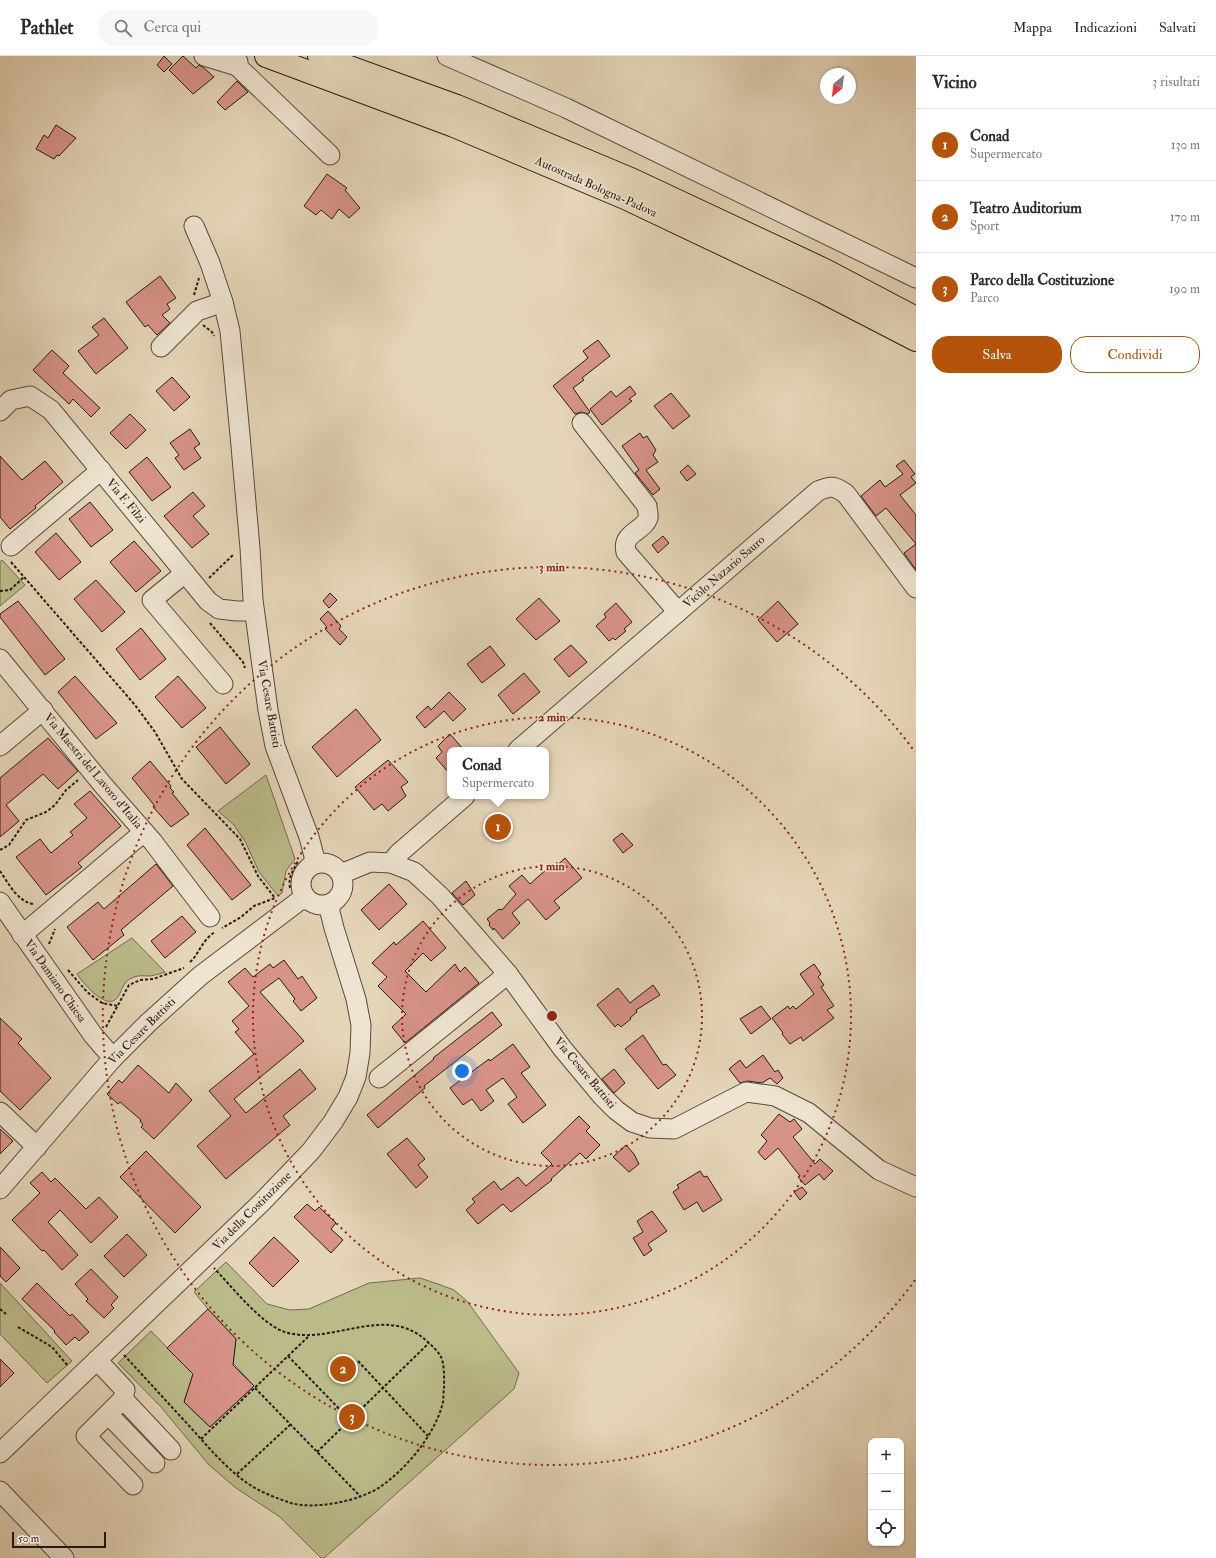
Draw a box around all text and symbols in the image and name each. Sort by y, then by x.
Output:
search box [98,10,378,46]
text: Pathlet [20,16,74,40]
icon: search [112,17,134,39]
text: Cerca qui [144,18,201,37]
text: Mappa [1013,19,1052,36]
text: Indicazioni [1074,19,1137,36]
text: Salvati [1159,19,1196,36]
north arrow [820,68,856,104]
text: Vicino [932,72,977,93]
text: 3 risultati [1152,74,1200,90]
text: Conad [970,127,1010,146]
text: 1 [943,137,947,153]
text: 130 m [1171,137,1200,153]
text: Supermercato [970,146,1042,162]
street label: Autostrada Bologna-Padova [532,153,660,221]
text: Teatro Auditorium [970,199,1082,218]
text: 2 [942,209,948,225]
text: 170 m [1170,209,1200,225]
text: Sport [970,218,999,234]
text: Parco della Costituzione [970,271,1114,290]
text: 3 [943,281,948,297]
text: 190 m [1169,281,1200,297]
text: Parco [970,290,999,306]
button: Salva [932,336,1062,373]
button: Condividi [1070,336,1200,373]
street label: Via F. Filzi [103,476,149,526]
street label: Vicolo Nazario Sauro [680,532,768,612]
text: 3 min [539,560,566,575]
street label: Via Cesare Battisti [254,659,284,749]
street label: Via Maestri del Lavoro d'Italia [40,710,146,833]
text: 2 min [538,710,566,725]
popup [447,747,549,799]
text: Conad [462,756,501,775]
text: Supermercato [462,775,534,791]
pin: 1 [485,812,511,842]
text: 1 min [539,859,566,874]
street label: Via Damiano Chiesa [21,937,90,1026]
street label: Via Cesare Battisti [105,994,179,1068]
centre of rings [545,1009,559,1023]
street label: Via Cesare Battisti [551,1034,619,1112]
your location [452,1061,472,1081]
street label: Via della Costituzione [209,1168,295,1254]
pin: 2 [330,1354,356,1384]
pin: 3 [339,1402,365,1432]
map controls [868,1438,904,1546]
button: + [868,1438,904,1474]
button: − [868,1474,904,1510]
button: locate [868,1510,904,1546]
scale bar [12,1530,106,1549]
text: 50 m [18,1532,39,1545]

